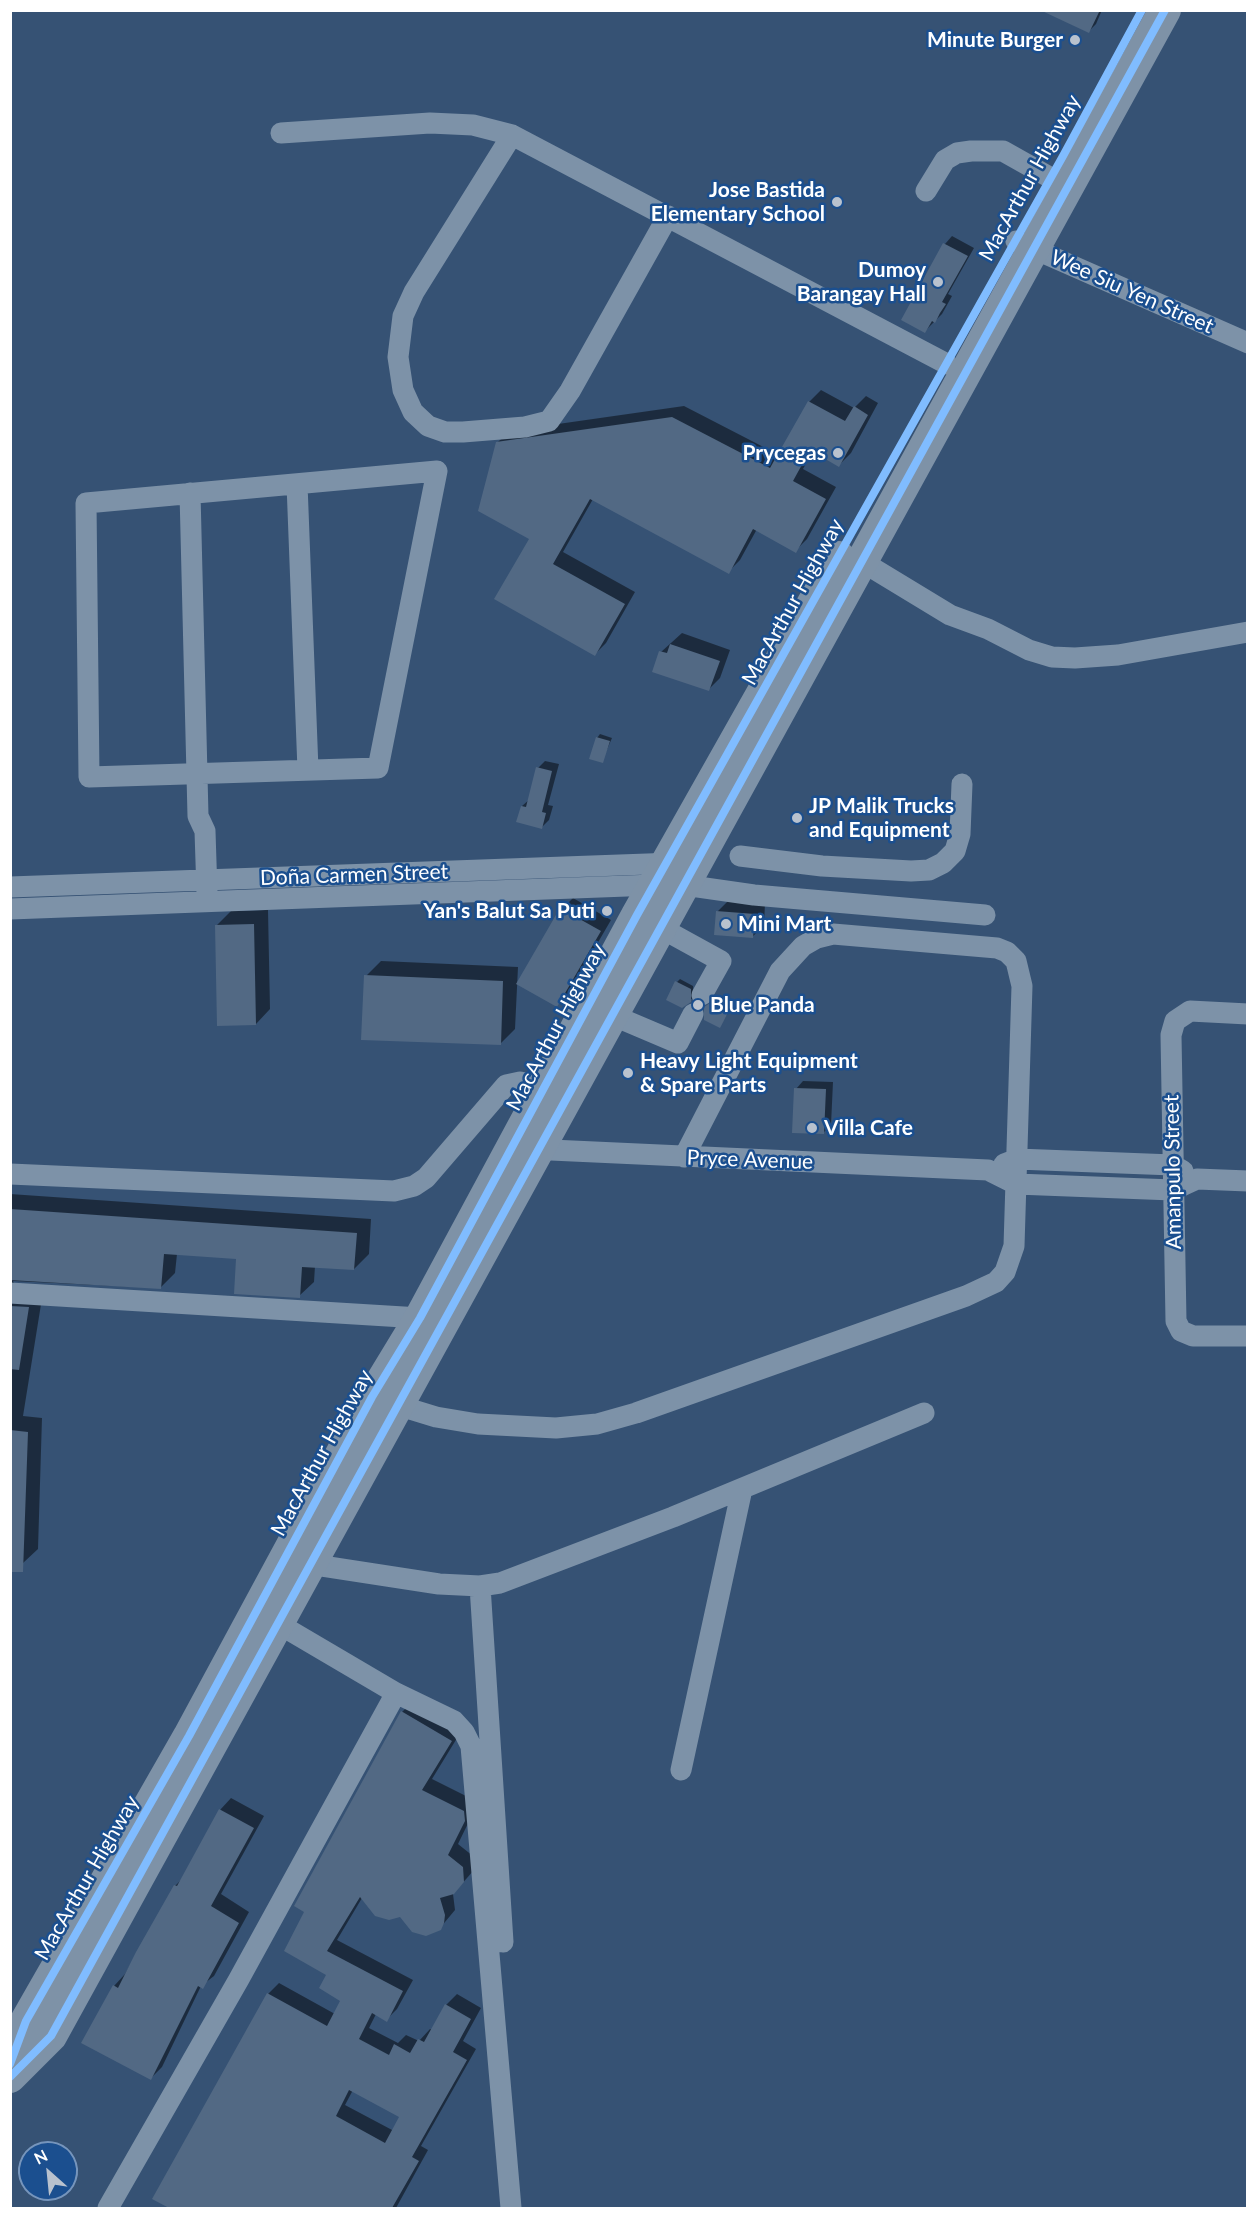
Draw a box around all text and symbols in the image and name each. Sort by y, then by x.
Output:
place label: Minute Burger [927,27,1063,53]
marker: Minute Burger [1068,33,1082,47]
street label: MacArthur Highway [974,90,1086,266]
place label: Jose Bastida Elementary School [651,177,825,227]
marker: Jose Bastida Elementary School [830,195,844,209]
street label: Wee Siu Yen Street [1047,245,1217,339]
place label: Dumoy Barangay Hall [797,257,926,307]
marker: Dumoy Barangay Hall [931,275,945,289]
place label: Prycegas [742,440,826,466]
marker: Prycegas [831,446,845,460]
street label: MacArthur Highway [737,514,849,690]
place label: JP Malik Trucks and Equipment [809,793,954,843]
marker: JP Malik Trucks and Equipment [790,811,804,825]
street label: Doña Carmen Street [260,859,448,891]
place label: Yan's Balut Sa Puti [423,898,595,924]
marker: Yan's Balut Sa Puti [600,904,614,918]
place label: Mini Mart [738,911,831,937]
marker: Mini Mart [719,917,733,931]
street label: MacArthur Highway [501,939,611,1115]
place label: Blue Panda [710,992,815,1018]
marker: Blue Panda [691,998,705,1012]
place label: Heavy Light Equipment & Spare Parts [640,1048,858,1098]
marker: Heavy Light Equipment & Spare Parts [621,1066,635,1080]
street label: Amanpulo Street [1159,1094,1187,1250]
place label: Villa Cafe [824,1115,913,1141]
marker: Villa Cafe [805,1121,819,1135]
street label: Pryce Avenue [686,1145,814,1175]
street label: MacArthur Highway [266,1365,378,1541]
street label: MacArthur Highway [30,1791,144,1965]
north arrow [18,2141,78,2201]
text: N [31,2145,50,2168]

